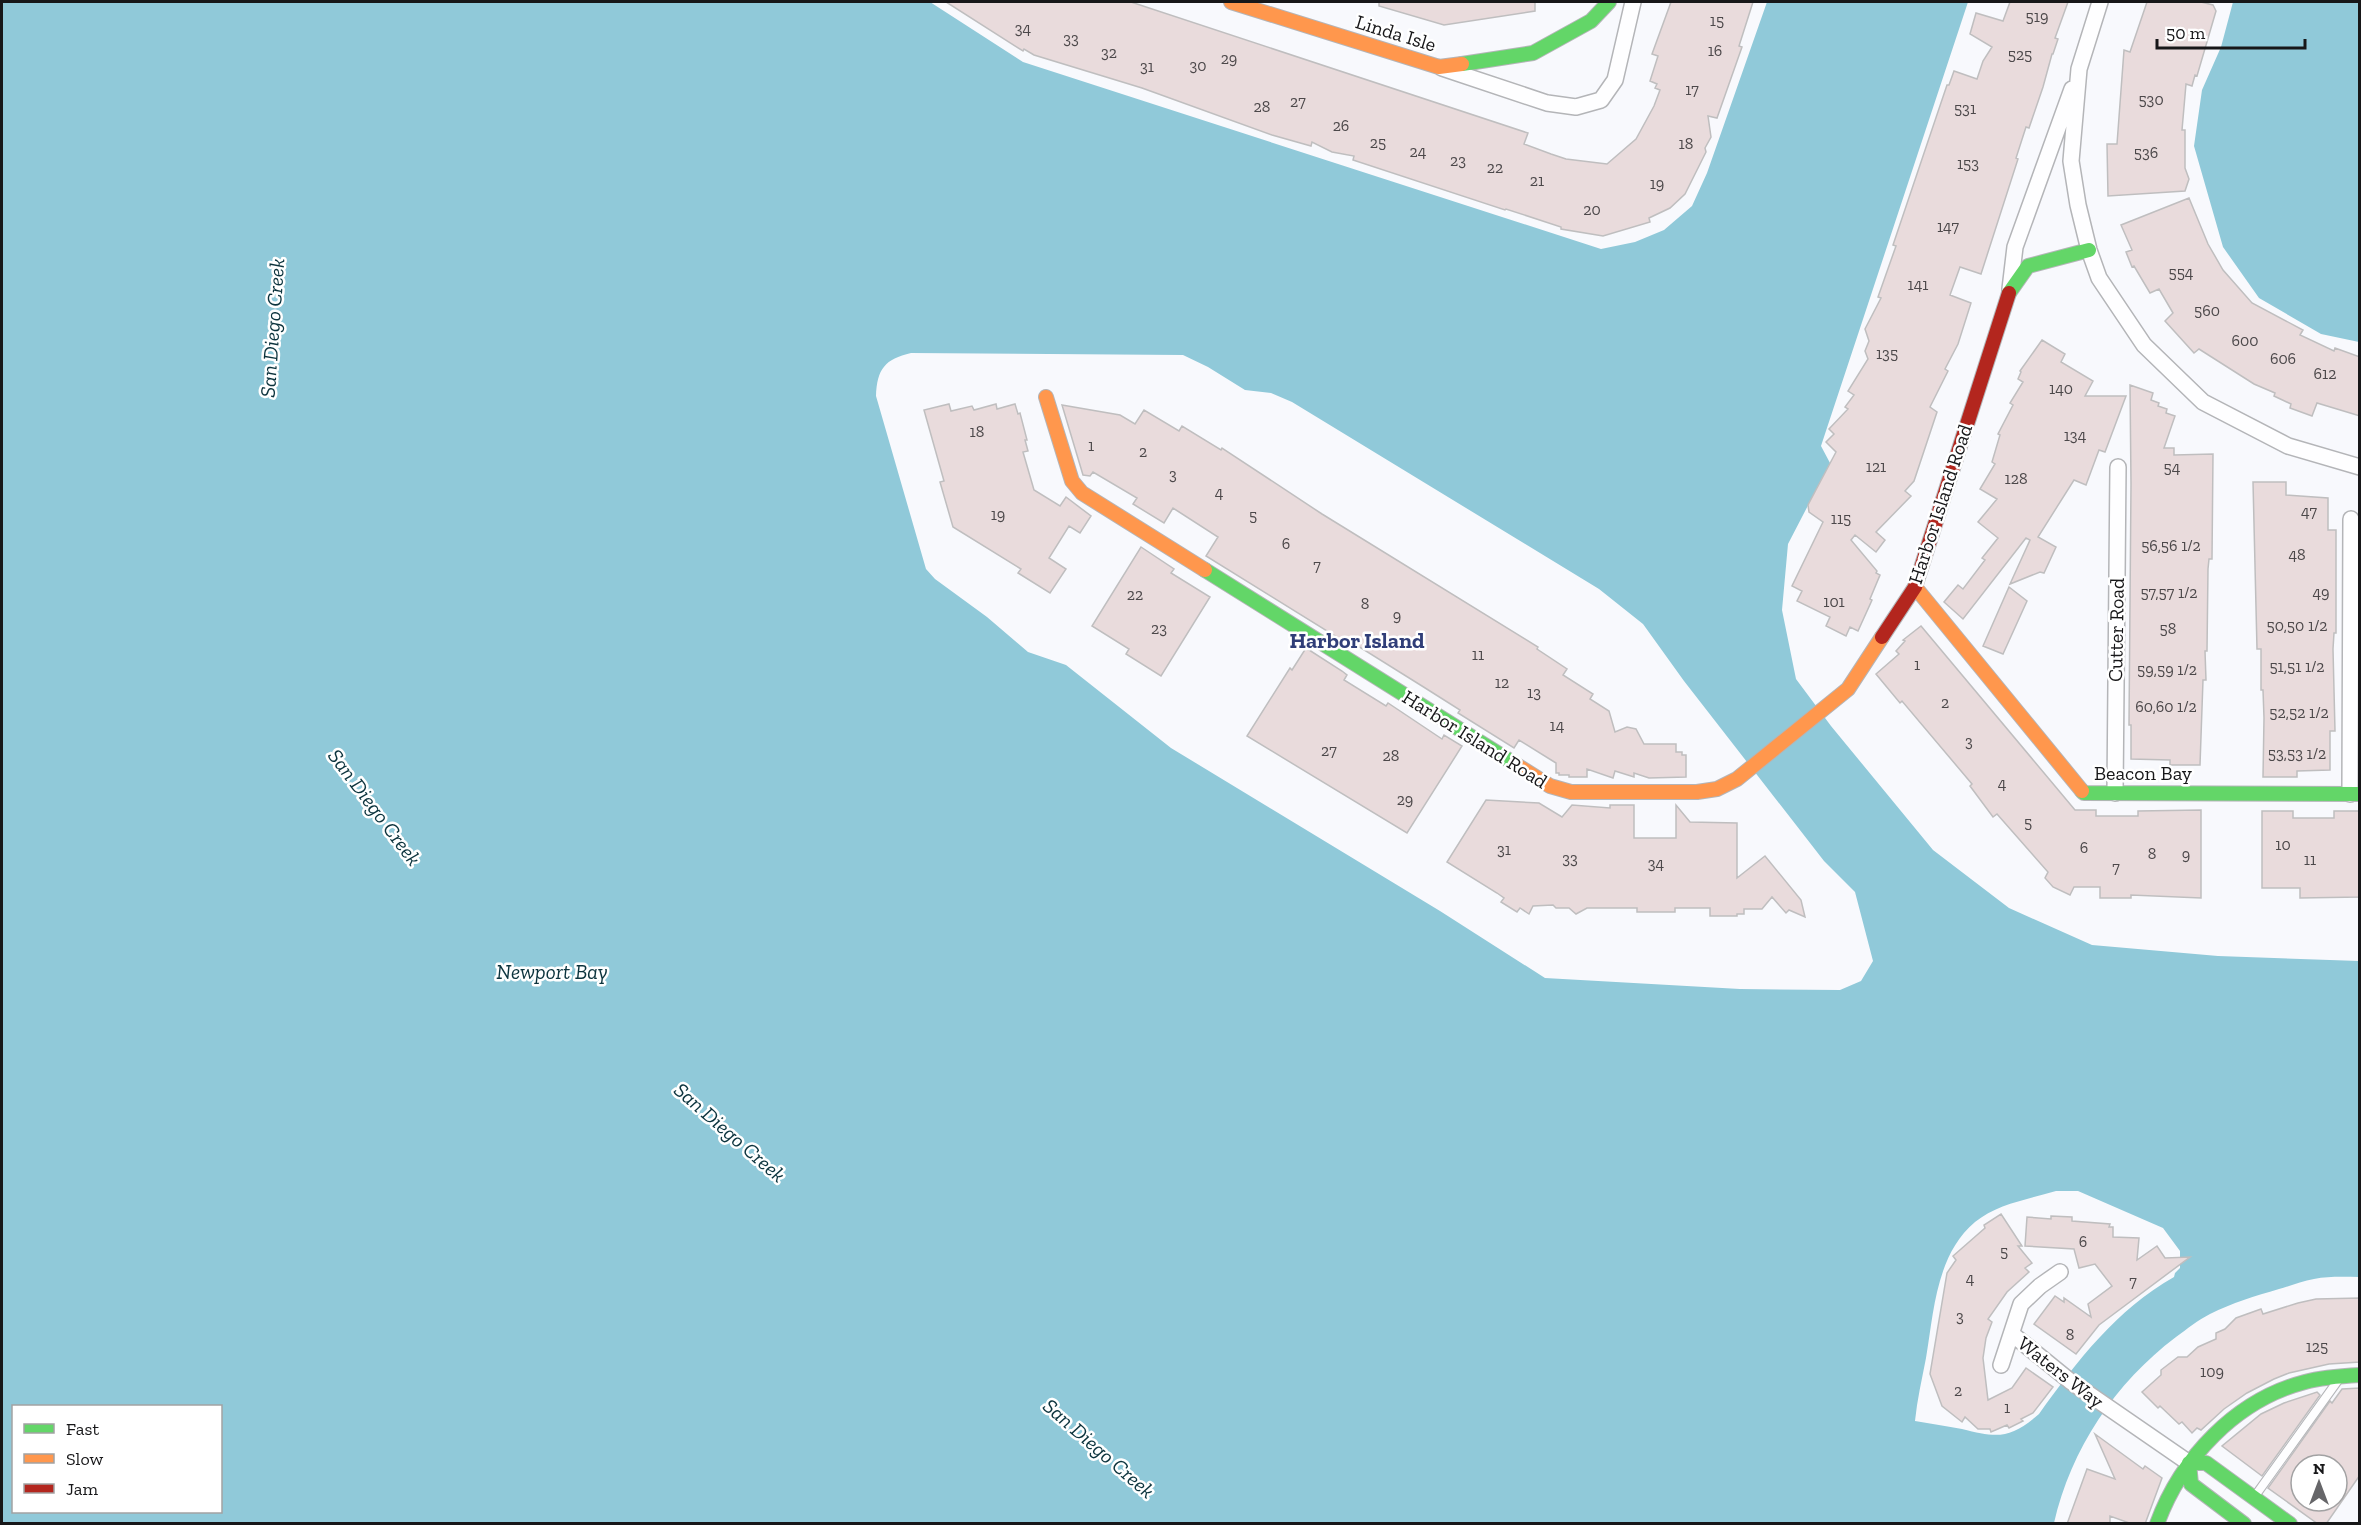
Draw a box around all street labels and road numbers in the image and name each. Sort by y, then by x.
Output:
street label: Linda Isle [1353,9,1439,57]
street label: Harbor Island Road [1903,421,1977,587]
street label: Cutter Road [2103,578,2129,682]
street label: Harbor Island Road [1398,685,1552,793]
street label: Beacon Bay [2094,761,2193,785]
street label: Waters Way [2013,1331,2109,1414]

